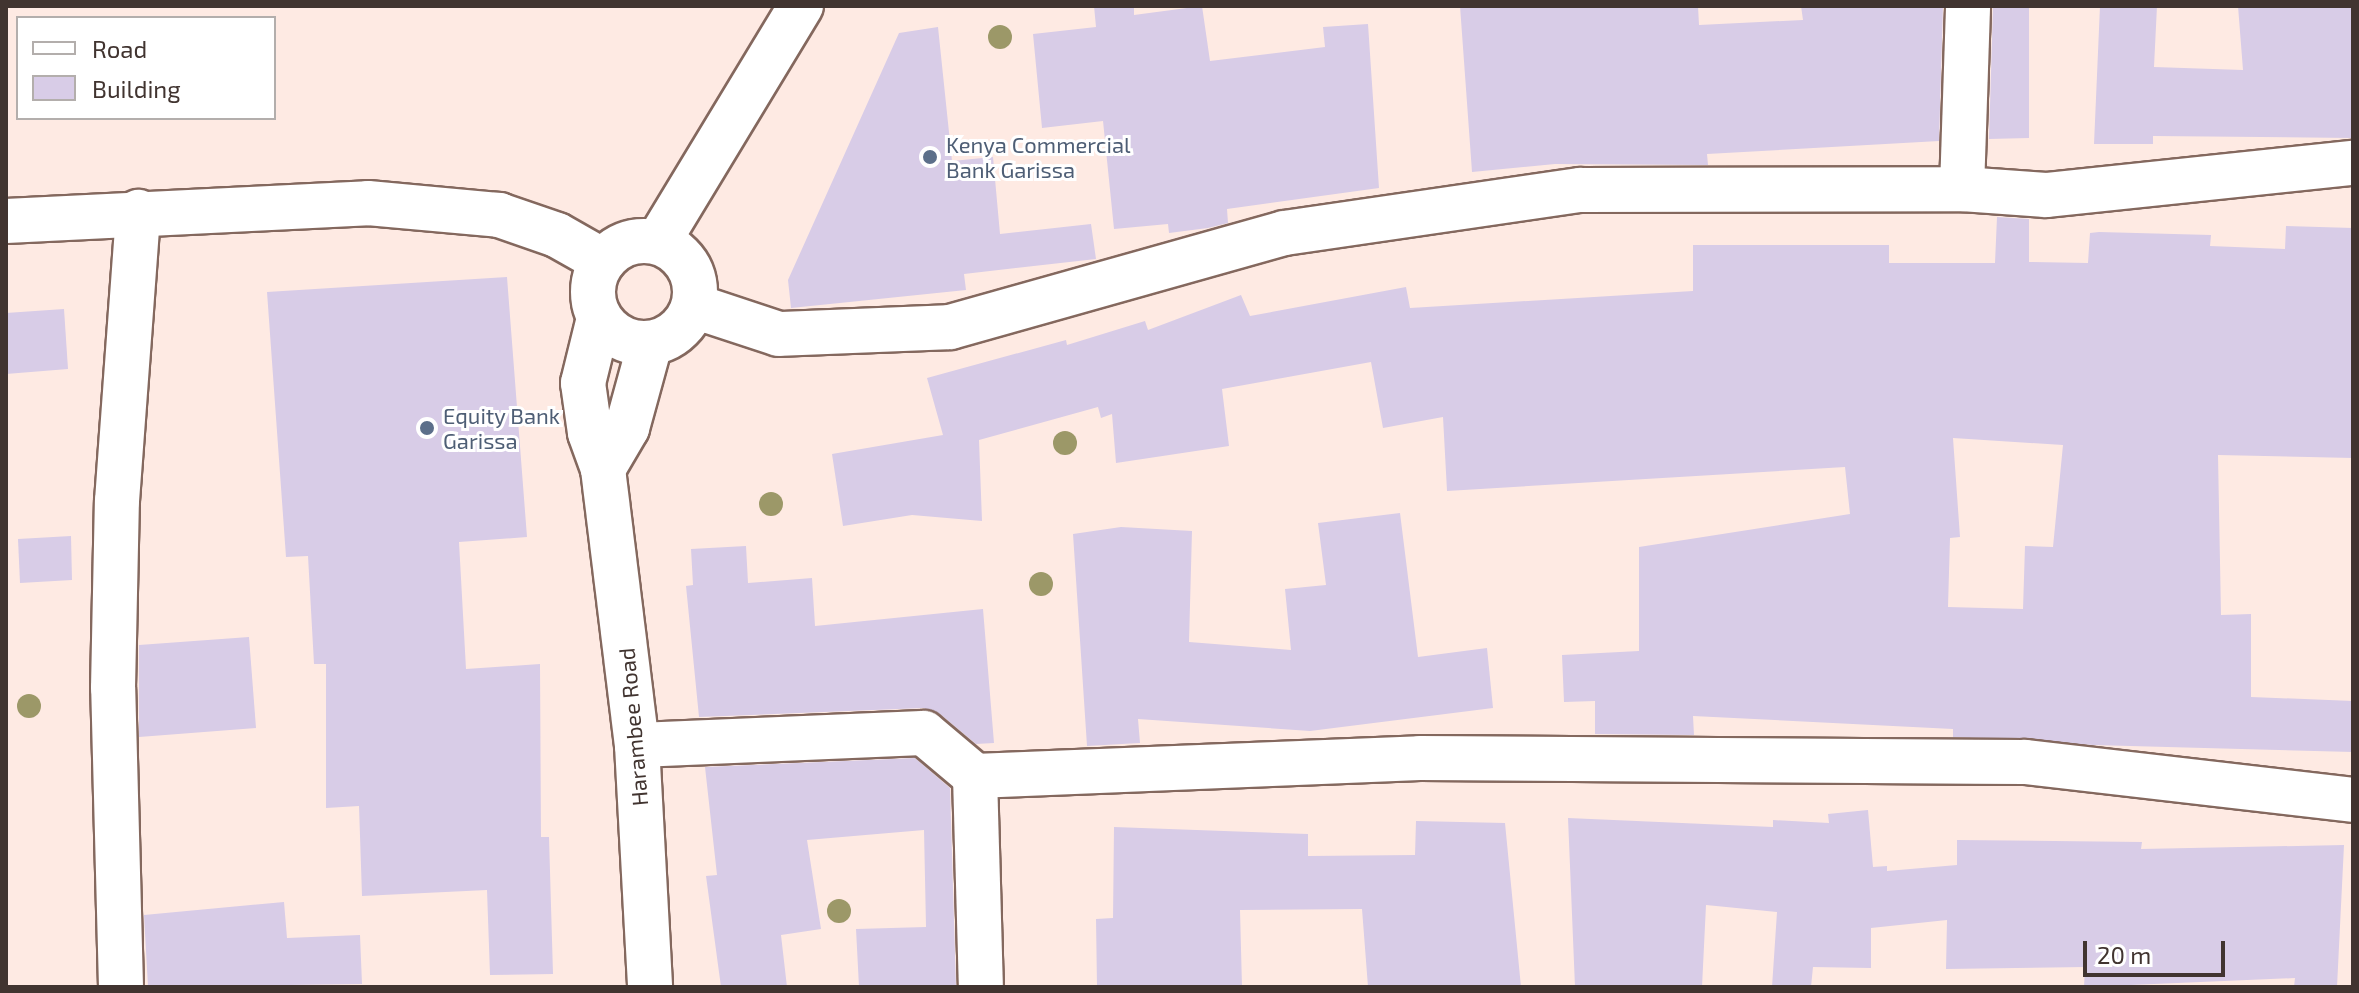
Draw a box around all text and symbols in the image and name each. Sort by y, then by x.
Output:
legend [16,16,276,120]
text: Road [92,34,147,63]
text: Building [92,74,181,103]
place label: Kenya Commercial Bank Garissa [946,131,1131,182]
marker: Kenya Commercial Bank Garissa [921,148,939,166]
place label: Equity Bank Garissa [443,402,560,454]
marker: Equity Bank Garissa [418,419,436,437]
street label: Harambee Road [613,647,653,807]
scale bar [2087,925,2229,975]
text: 20 m [2097,940,2151,969]

